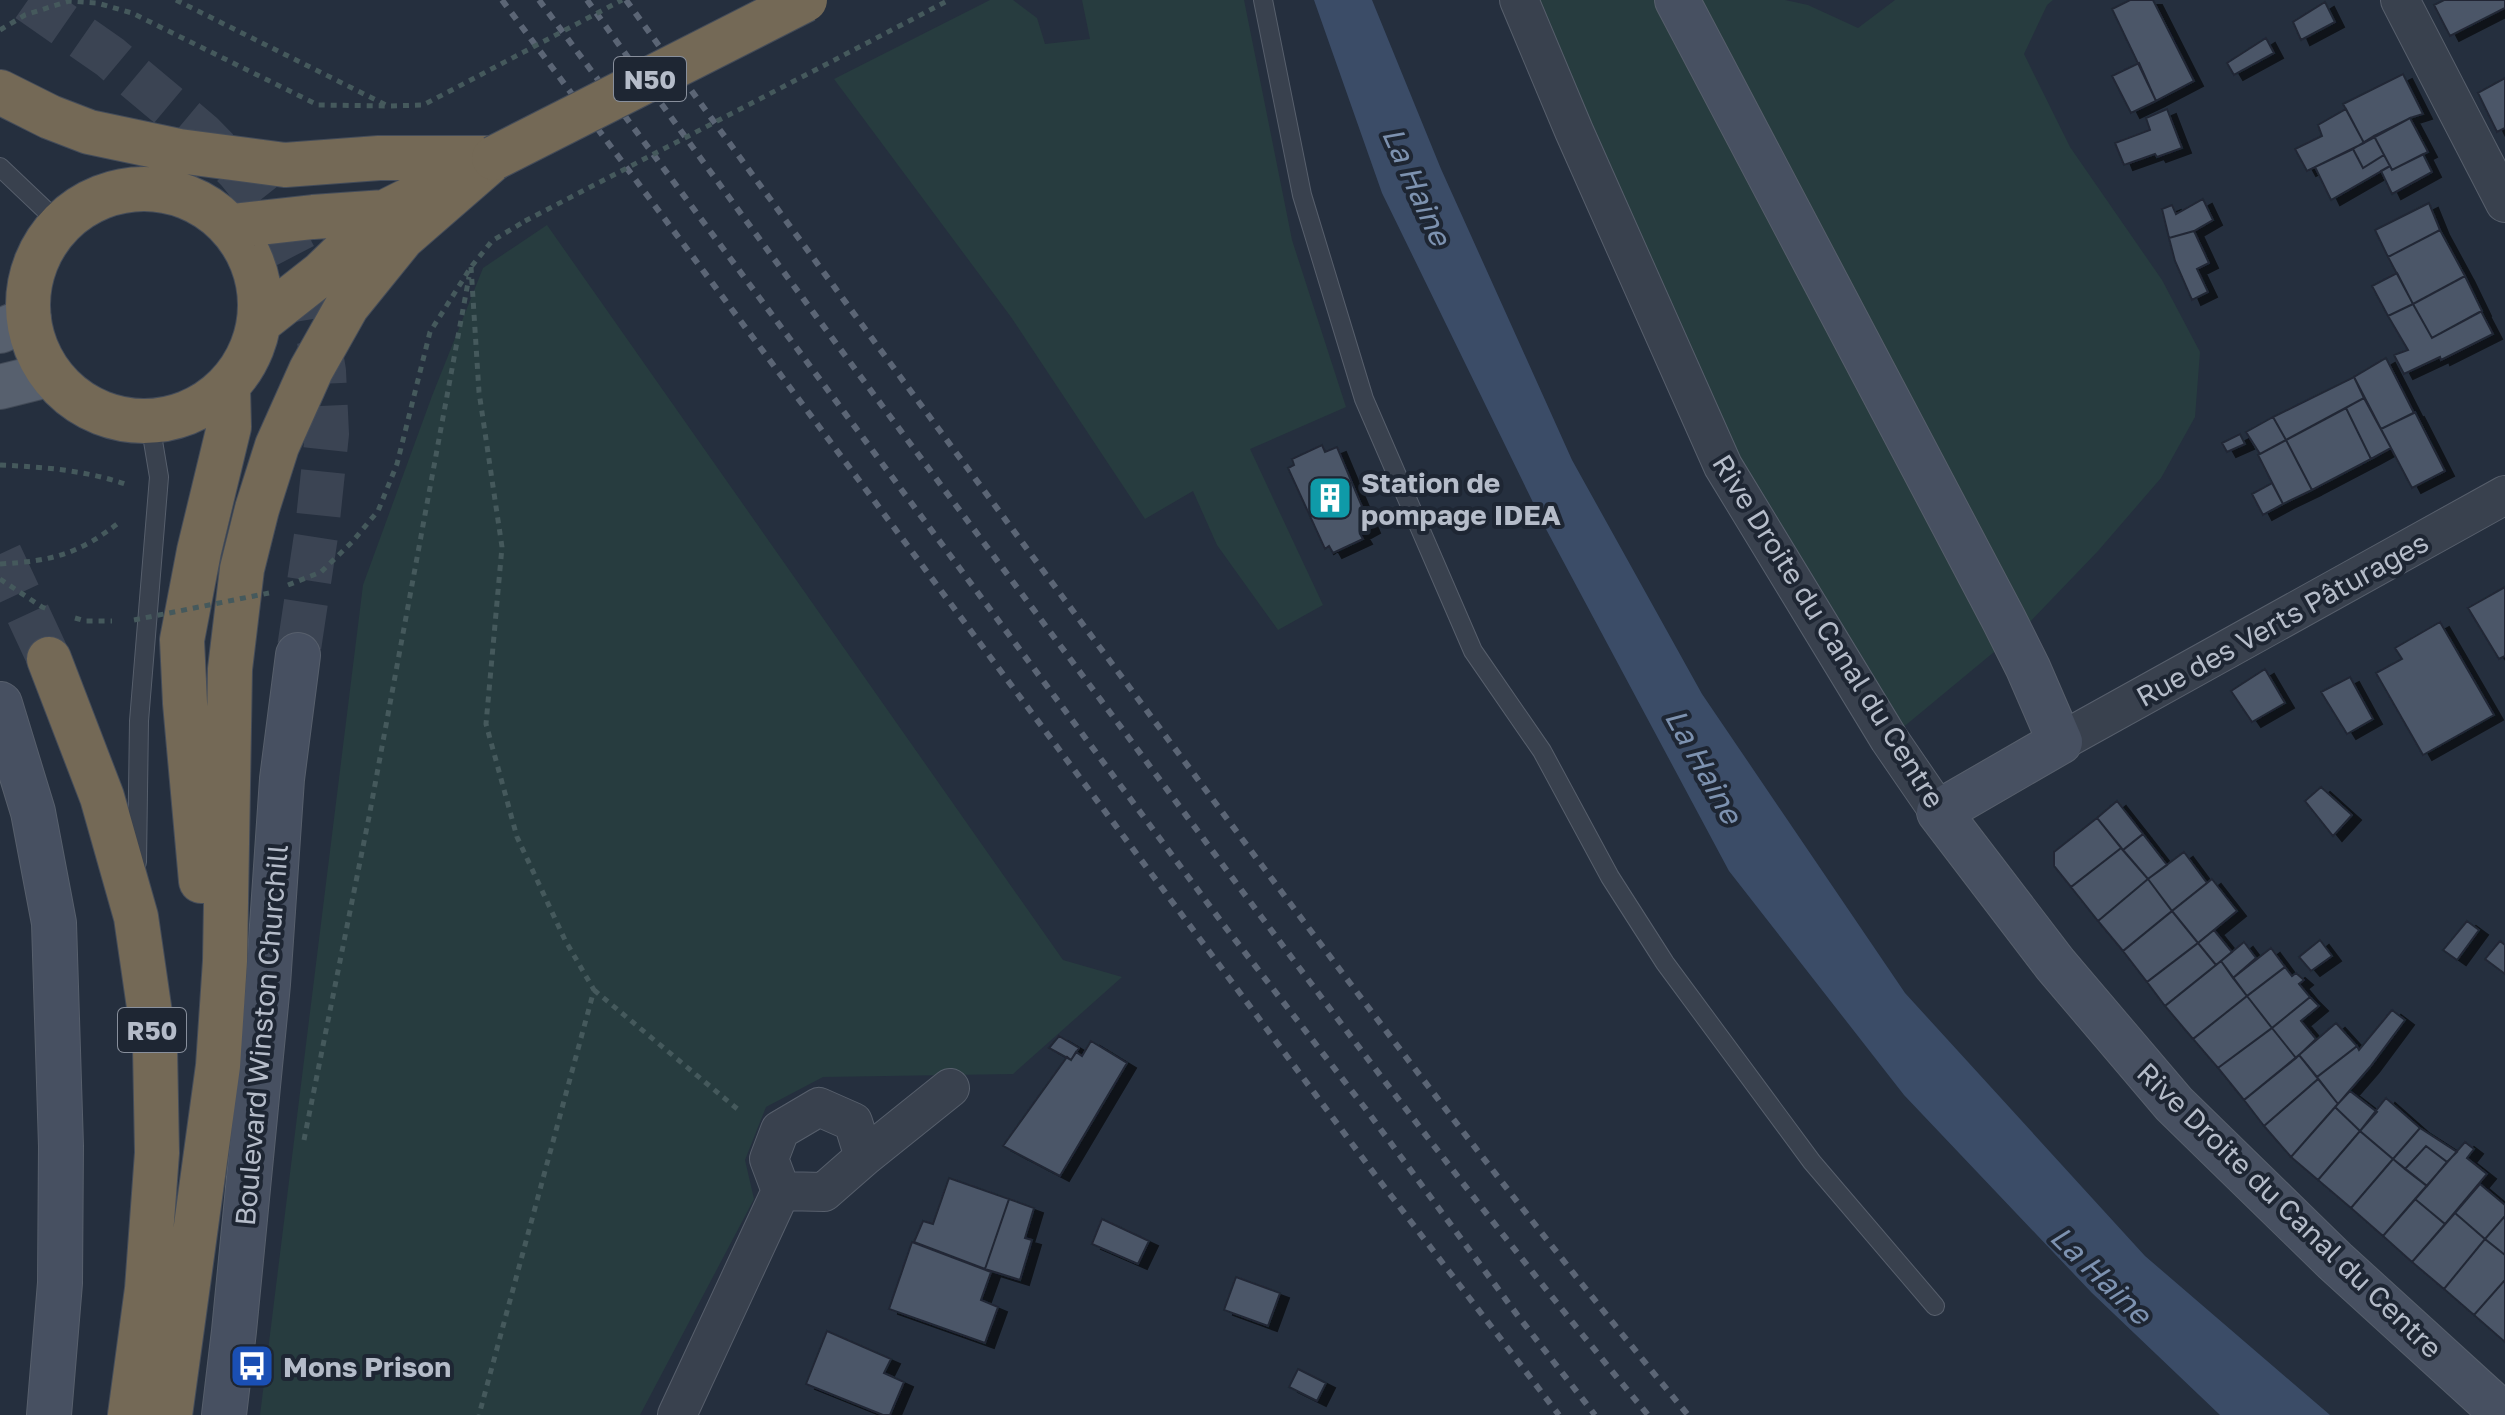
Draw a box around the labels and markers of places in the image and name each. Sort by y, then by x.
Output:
place label: Station de pompage IDEA [1361,466,1561,531]
building icon: Station de pompage IDEA [1306,474,1354,522]
bus stop icon: Mons Prison [228,1342,276,1390]
place label: Mons Prison [283,1350,451,1383]

